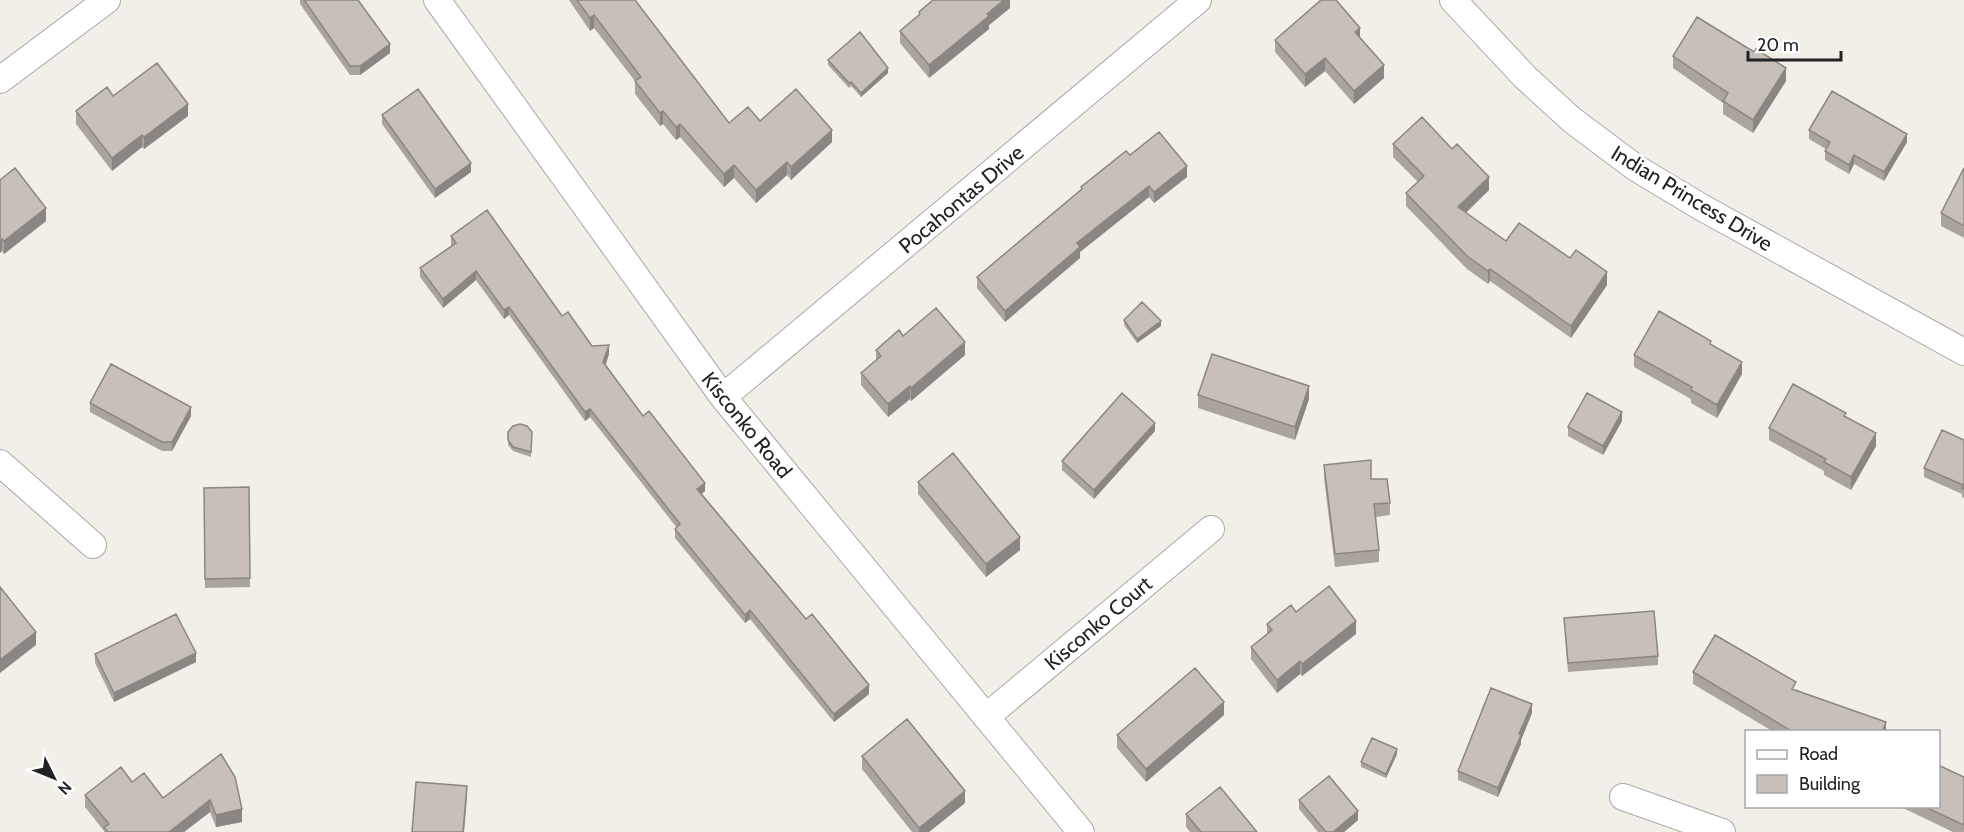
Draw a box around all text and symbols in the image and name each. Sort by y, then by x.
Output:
scale bar [1748,24,1841,62]
text: 20 m [1757,34,1799,56]
street label: Pocahontas Drive [894,139,1029,258]
street label: Indian Princess Drive [1607,140,1777,256]
street label: Kisconko Road [697,367,797,483]
street label: Kisconko Court [1039,571,1157,675]
legend [1745,730,1940,808]
text: Road [1799,743,1838,765]
north arrow [24,748,84,808]
text: Building [1799,773,1861,795]
text: N [54,777,75,799]

